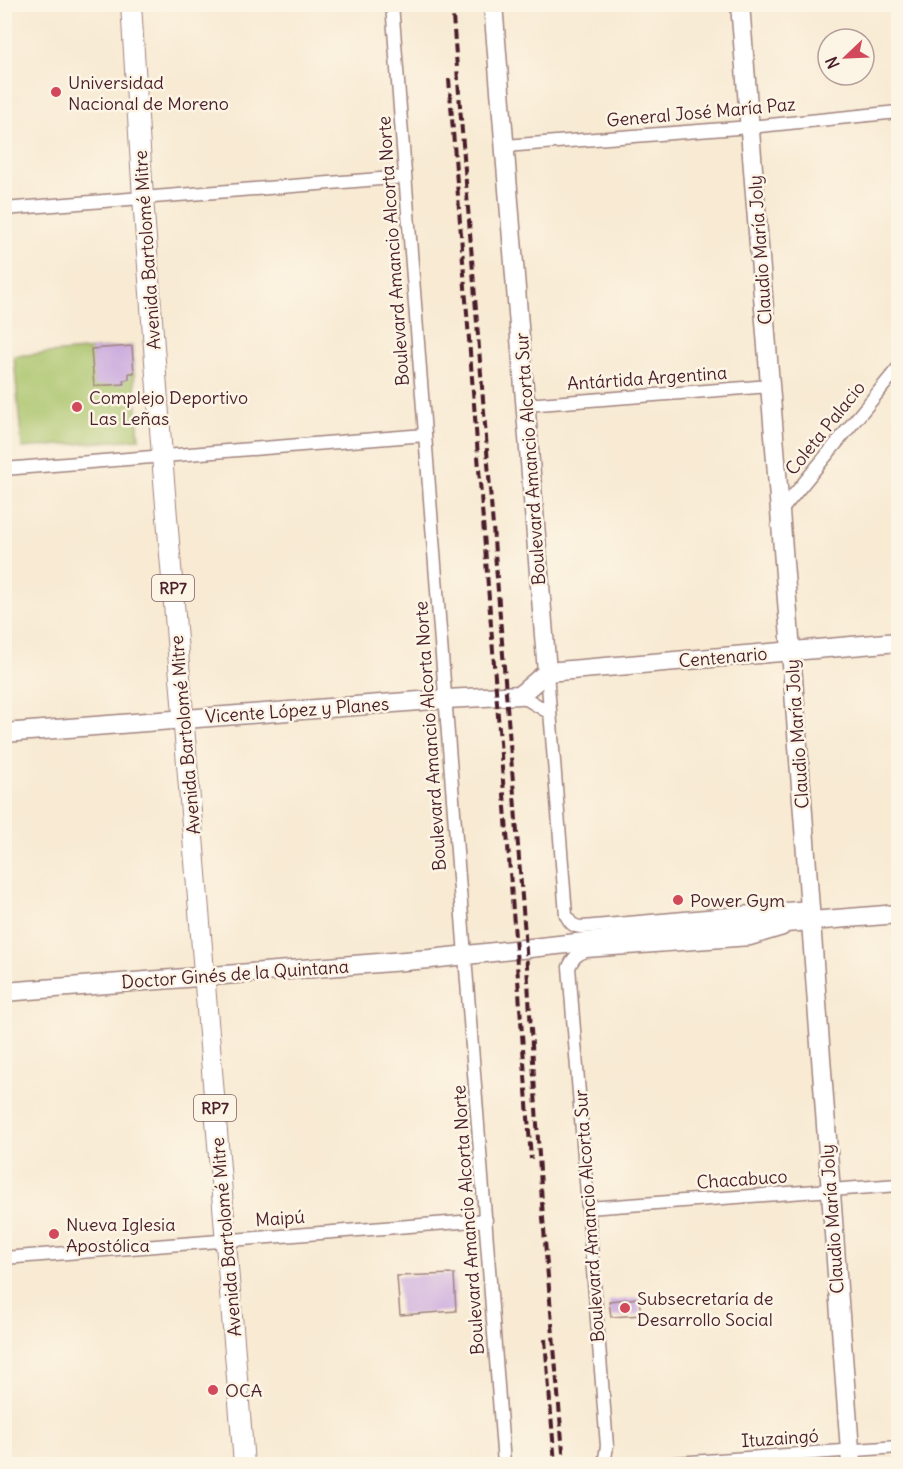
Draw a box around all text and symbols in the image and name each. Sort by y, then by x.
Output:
north arrow [816,27,876,87]
text: N [821,54,844,72]
place label: Universidad Nacional de Moreno [68,71,229,115]
marker: Universidad Nacional de Moreno [49,85,63,99]
street label: General José María Paz [605,92,797,132]
street label: Boulevard Amancio Alcorta Norte [372,115,414,387]
street label: Avenida Bartolomé Mitre [129,149,165,351]
street label: Claudio María Joly [743,175,777,325]
street label: Boulevard Amancio Alcorta Sur [510,331,550,586]
street label: Antártida Argentina [566,361,728,395]
street label: Coleta Palacio [780,376,870,480]
place label: Complejo Deportivo Las Leñas [89,386,248,430]
marker: Complejo Deportivo Las Leñas [70,400,84,414]
road number: RP7 [152,575,194,601]
street label: Boulevard Amancio Alcorta Norte [409,600,451,872]
street label: Avenida Bartolomé Mitre [165,634,205,836]
street label: Centenario [678,642,768,672]
street label: Claudio María Joly [780,659,814,809]
street label: Vicente López y Planes [204,692,390,728]
place label: Power Gym [690,889,785,912]
marker: Power Gym [671,893,685,907]
street label: Doctor Ginés de la Quintana [120,955,350,993]
street label: Boulevard Amancio Alcorta Norte [447,1084,489,1356]
street label: Boulevard Amancio Alcorta Sur [569,1088,609,1343]
road number: RP7 [194,1095,236,1121]
street label: Avenida Bartolomé Mitre [206,1136,246,1338]
street label: Claudio María Joly [815,1144,849,1294]
street label: Chacabuco [696,1164,788,1194]
street label: Maipú [254,1205,306,1231]
place label: Nueva Iglesia Apostólica [66,1213,175,1257]
marker: Nueva Iglesia Apostólica [47,1227,61,1241]
place label: Subsecretaría de Desarrollo Social [637,1287,774,1331]
marker: Subsecretaría de Desarrollo Social [618,1301,632,1315]
place label: OCA [225,1379,262,1402]
marker: OCA [206,1383,220,1397]
street label: Ituzaingó [741,1424,819,1452]

